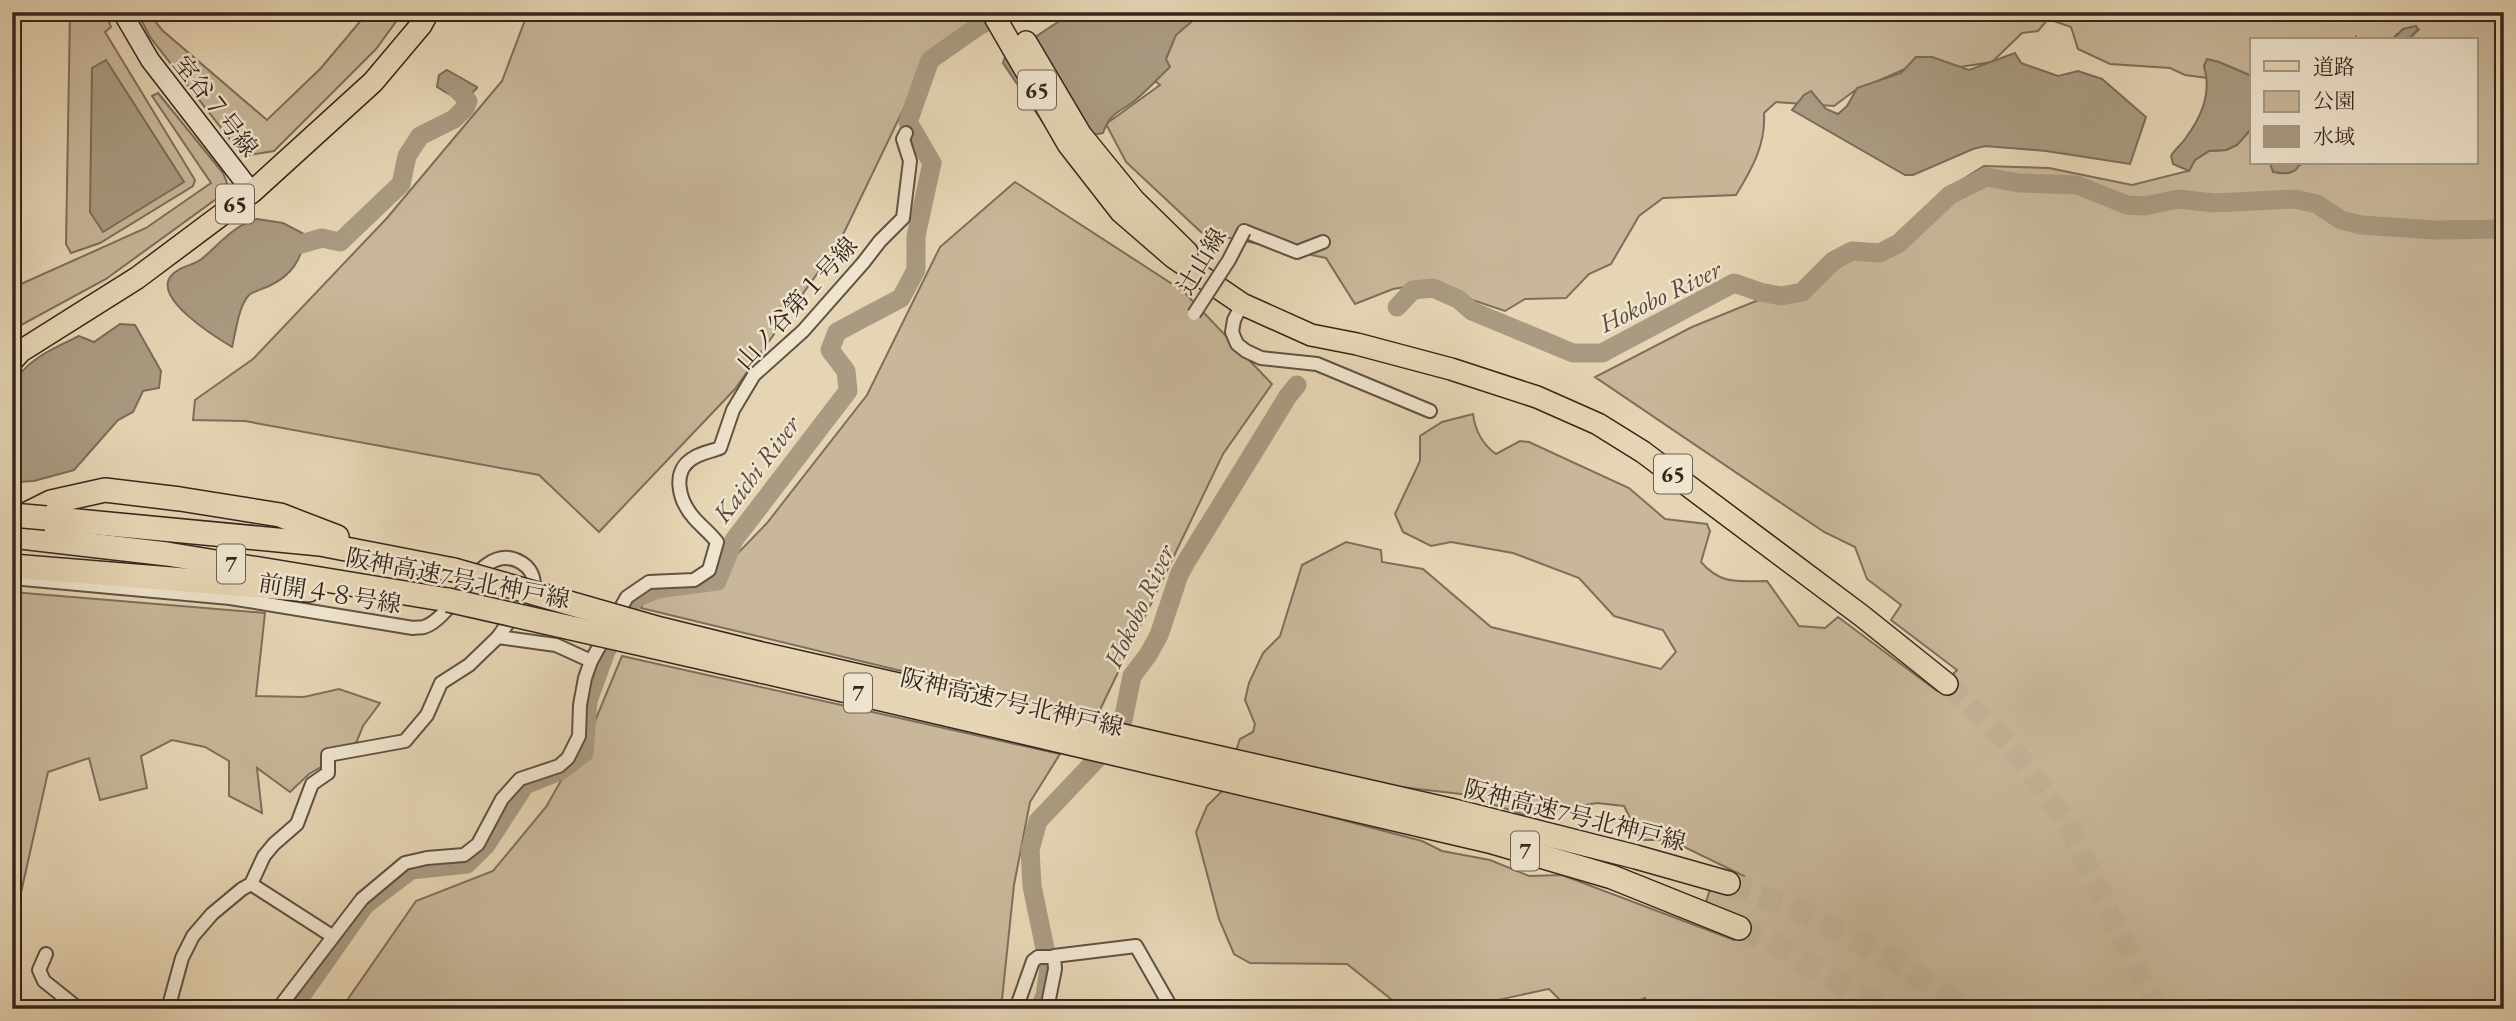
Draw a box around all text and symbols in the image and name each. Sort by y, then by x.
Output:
legend [2250,38,2478,164]
street label: 室谷７号線 [167,49,265,163]
text: 道路 [2313,53,2355,80]
road number: 65 [1018,71,1056,110]
text: 公園 [2313,87,2355,114]
text: 水域 [2313,123,2355,150]
road number: 65 [216,184,254,224]
street label: 辻山線 [1169,222,1233,300]
street label: 山ノ谷第１号線 [728,230,864,376]
water label: Hokobo River [1592,251,1728,341]
water label: Kaichi River [704,408,808,530]
road number: 65 [1654,454,1692,494]
water label: Hokobo River [1095,538,1183,674]
street label: 阪神高速7号北神戸線 [343,541,573,615]
road number: 7 [217,544,245,584]
street label: 前開４８号線 [256,566,404,620]
street label: 阪神高速7号北神戸線 [898,661,1126,743]
road number: 7 [844,674,872,712]
street label: 阪神高速7号北神戸線 [1461,774,1689,856]
road number: 7 [1511,832,1539,870]

